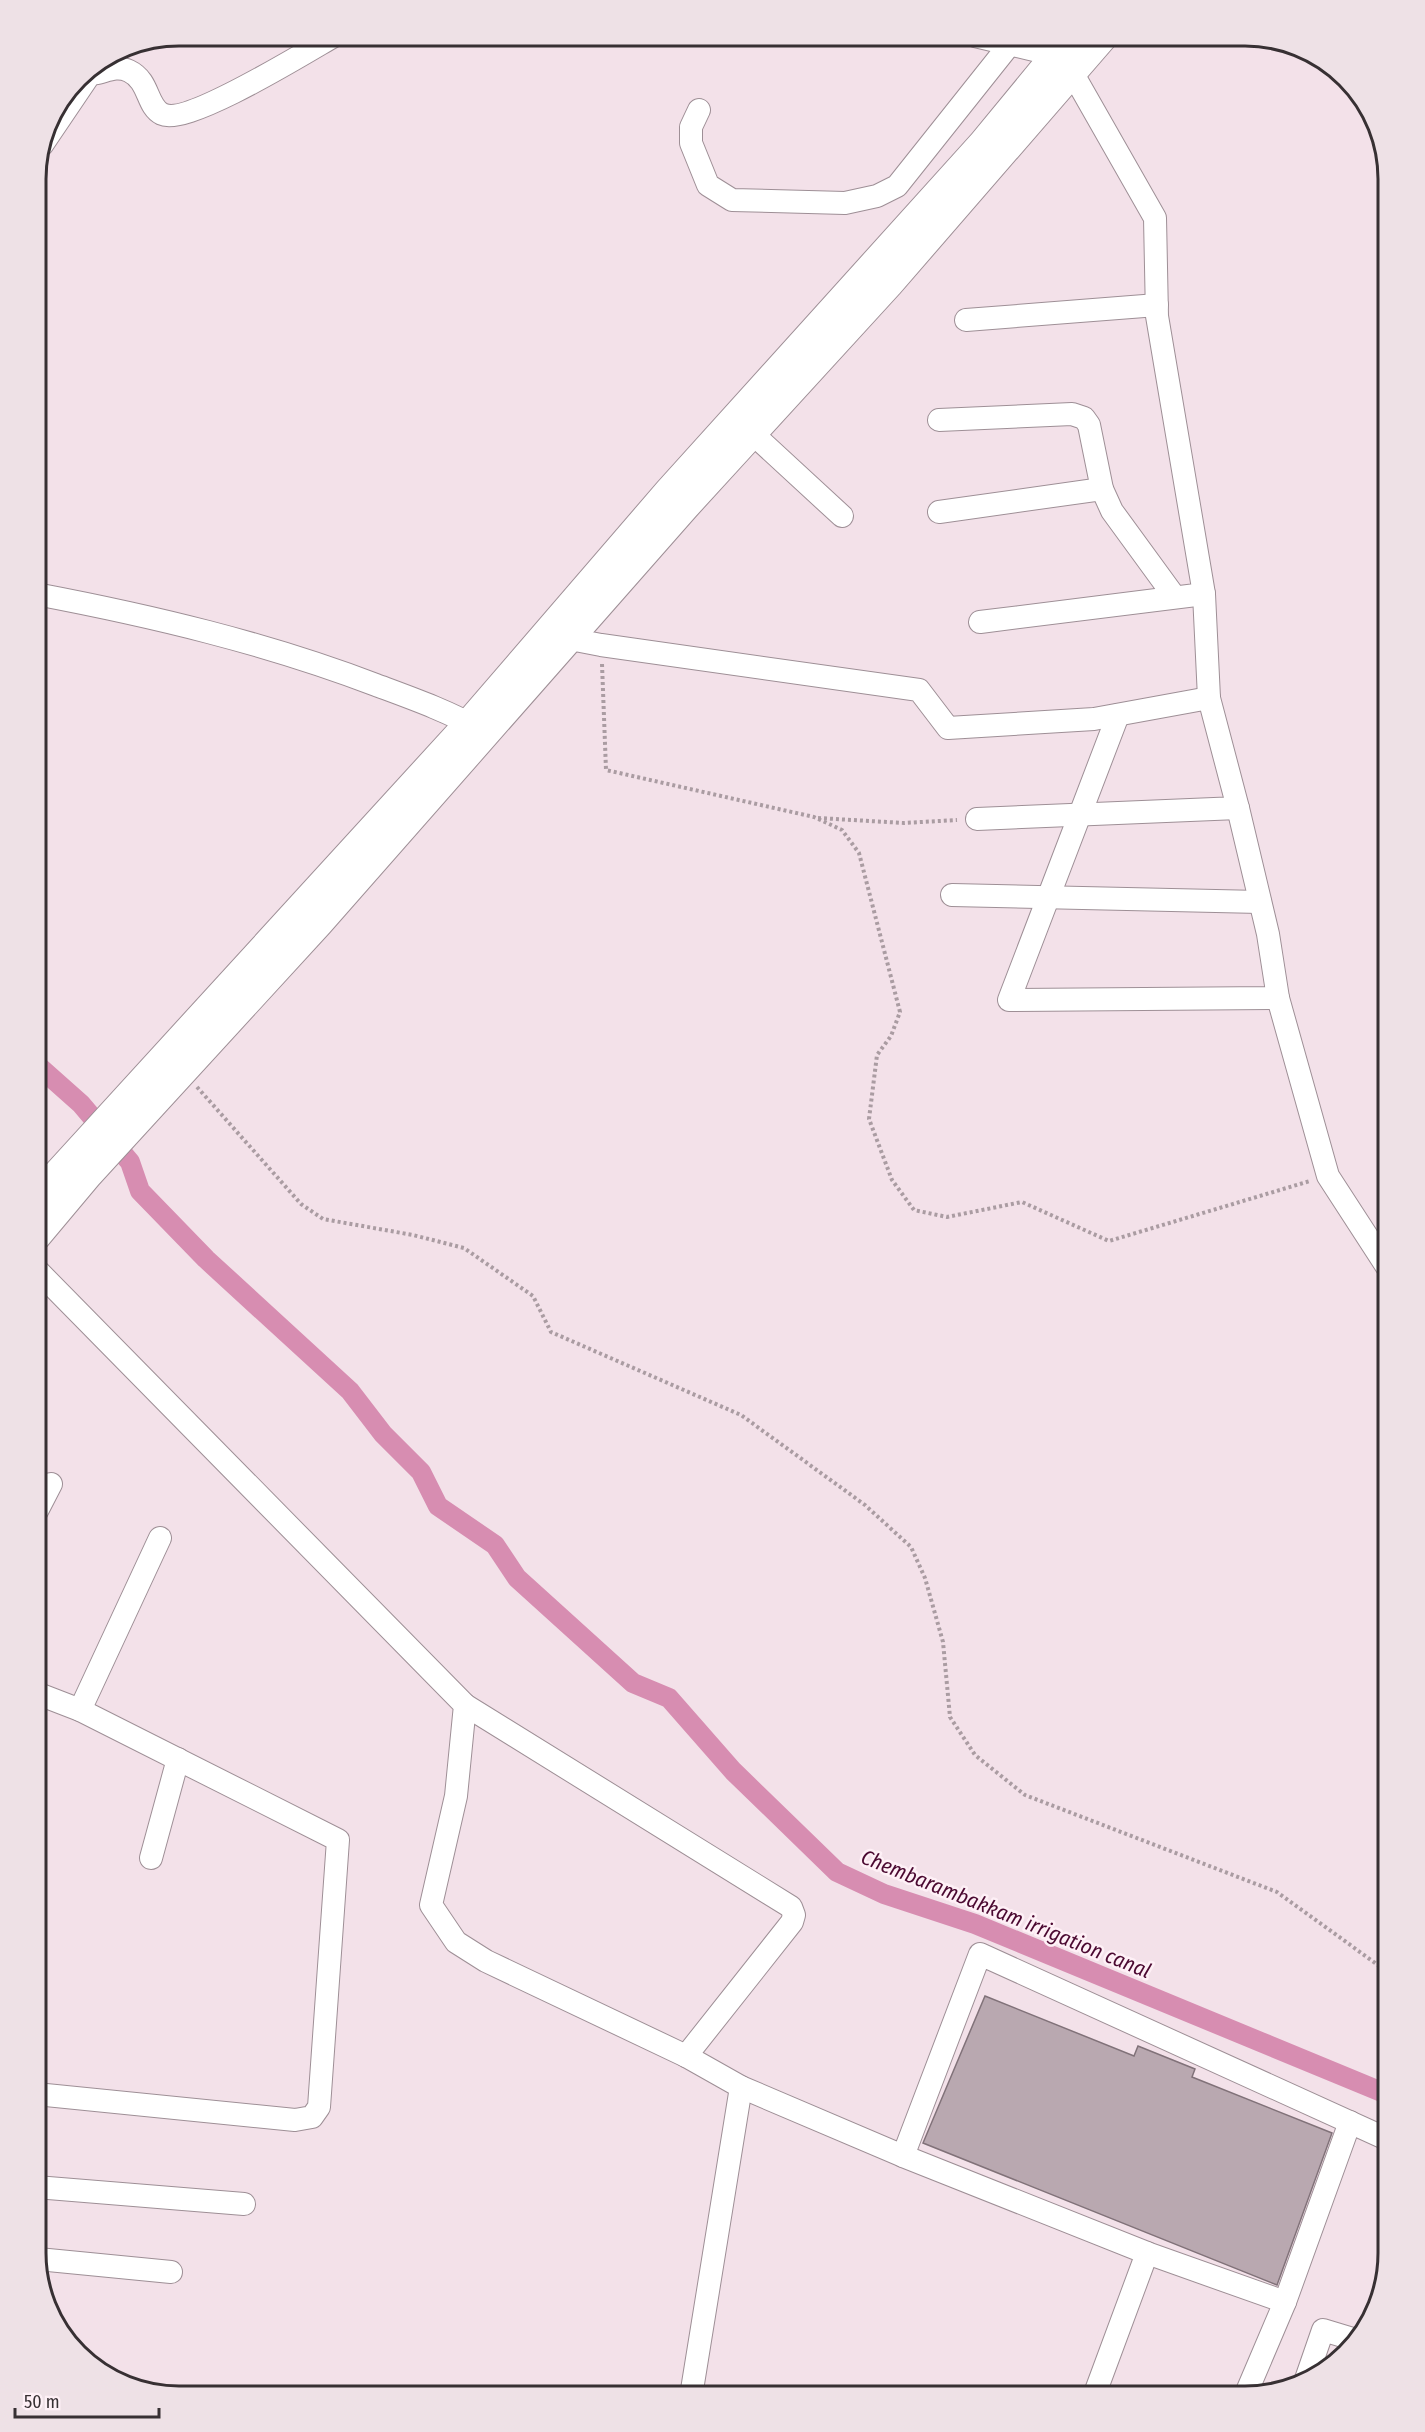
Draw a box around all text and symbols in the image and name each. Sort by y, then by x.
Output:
water label: Chembarambakkam irrigation canal [857,1844,1155,1984]
scale bar [15,2381,159,2419]
text: 50 m [24,2391,60,2413]

